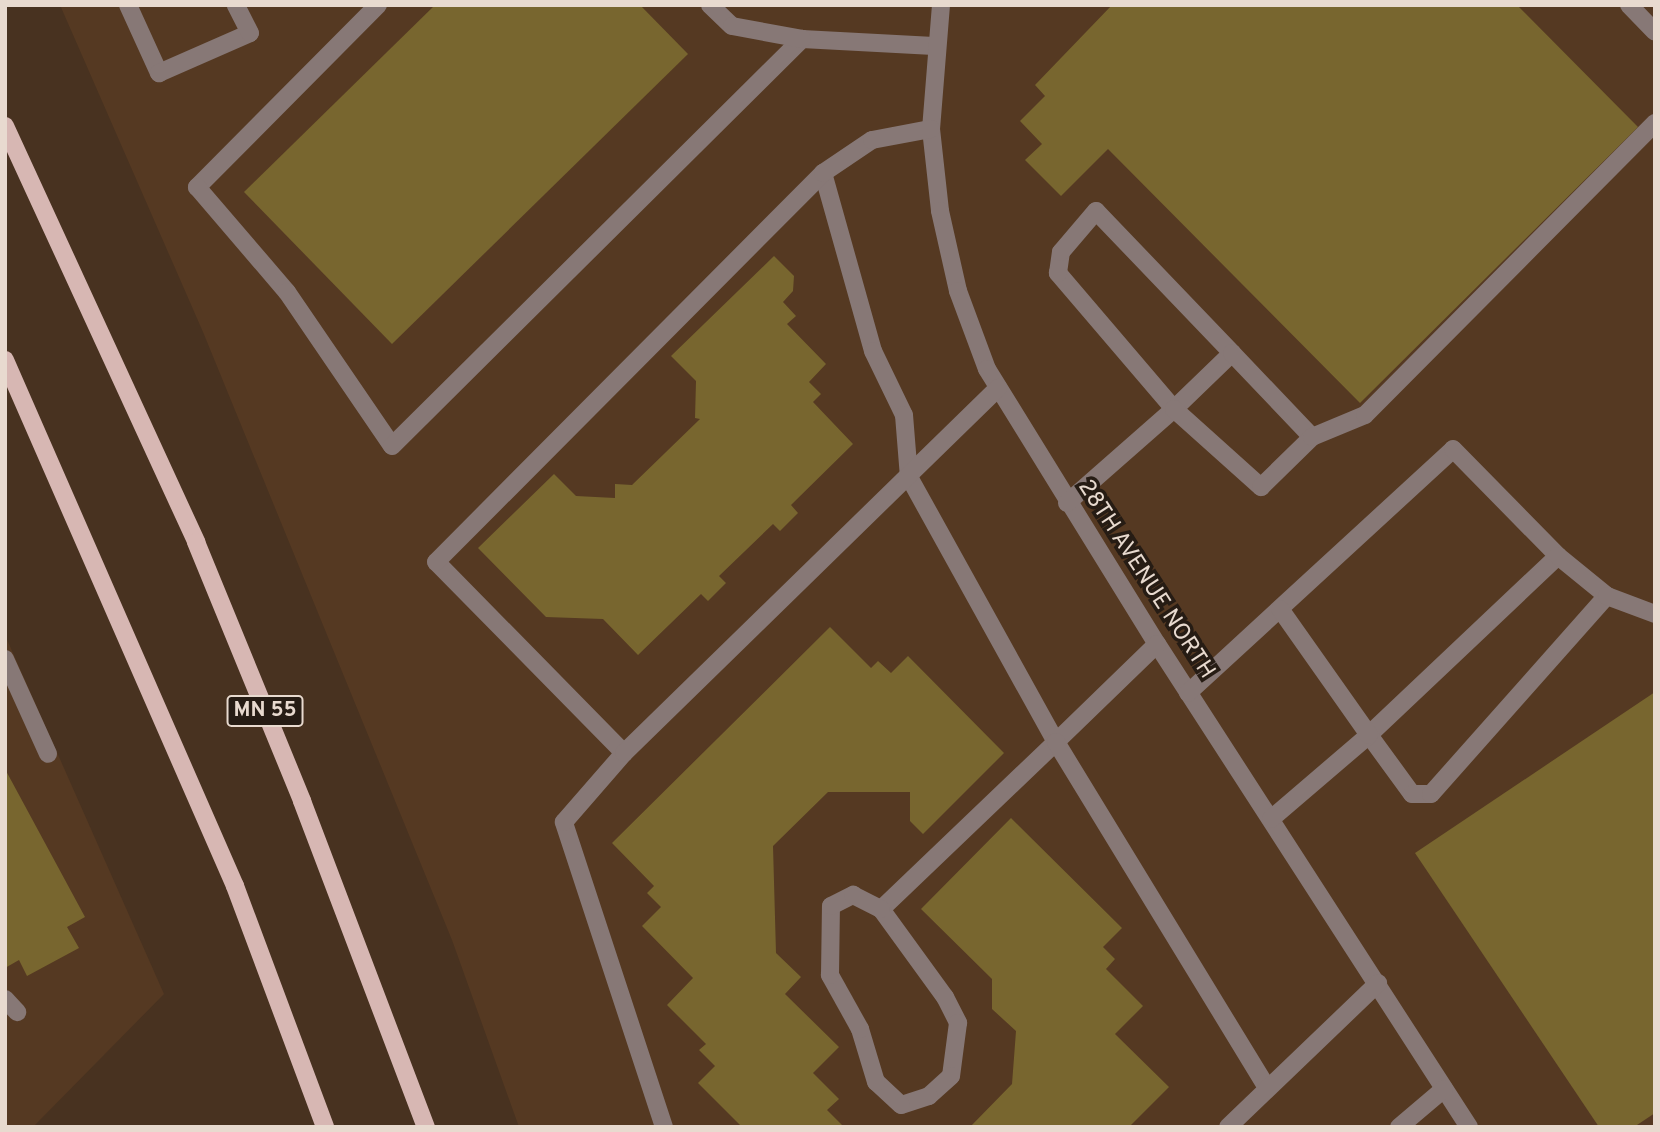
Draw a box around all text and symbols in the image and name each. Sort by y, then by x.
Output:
street label: 28TH AVENUE NORTH [1070,475,1220,685]
road number: MN 55 [226,694,304,728]

